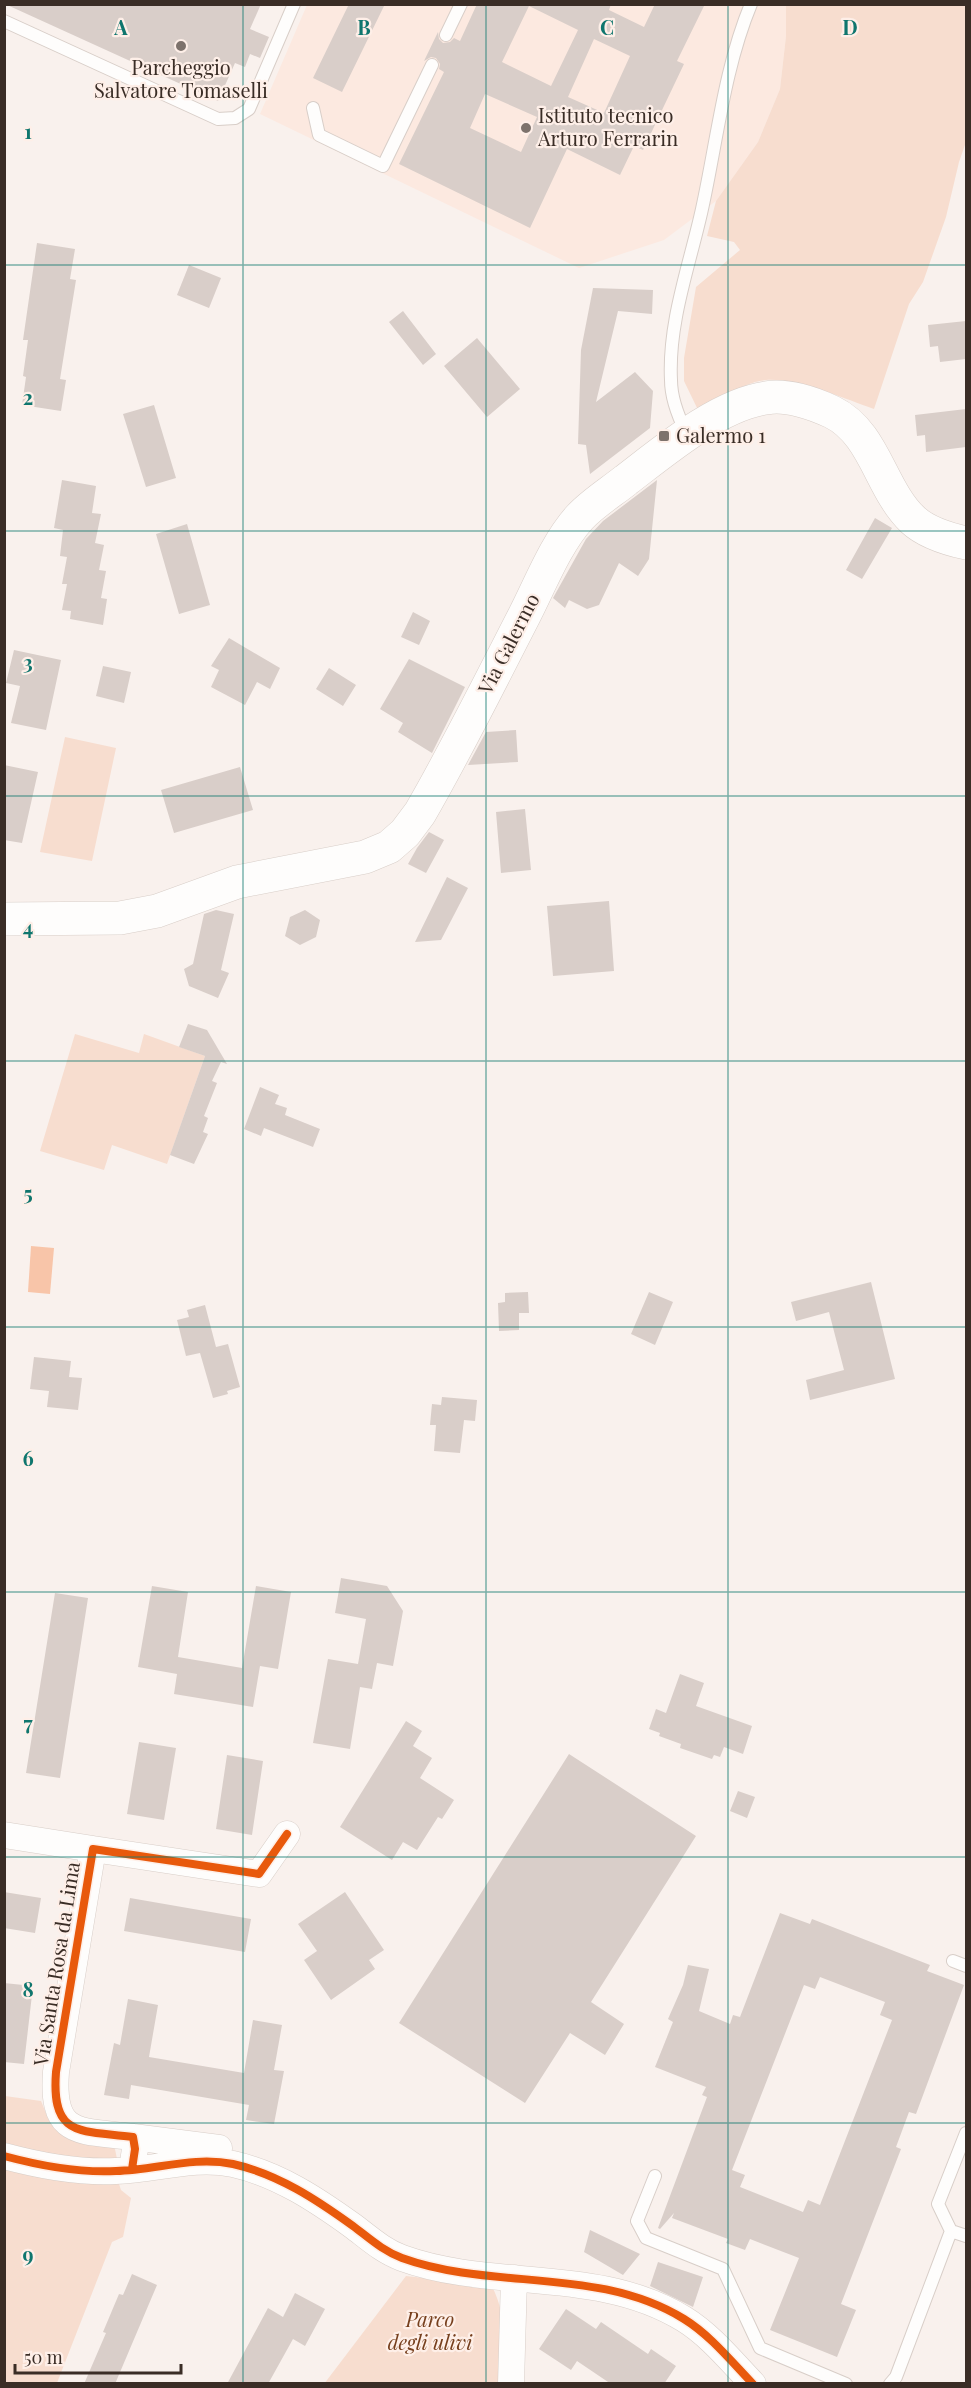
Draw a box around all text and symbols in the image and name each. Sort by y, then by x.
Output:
text: A [113,13,128,40]
text: B [357,13,371,40]
text: C [600,13,614,40]
text: D [842,13,858,40]
marker: Parcheggio Salvatore Tomaselli [174,39,188,53]
place label: Parcheggio Salvatore Tomaselli [94,53,268,103]
place label: Istituto tecnico Arturo Ferrarin [537,101,678,151]
text: 1 [24,117,32,144]
marker: Istituto tecnico Arturo Ferrarin [519,121,533,135]
text: 2 [23,383,33,410]
place label: Galermo 1 [676,421,766,448]
marker: Galermo 1 [657,429,671,443]
street label: Via Galermo [470,588,545,699]
text: 3 [23,648,33,675]
text: 4 [23,913,33,940]
text: 5 [23,1179,33,1206]
text: 6 [22,1444,34,1471]
text: 7 [23,1709,33,1736]
street label: Via Santa Rosa da Lima [26,1860,85,2069]
text: 8 [22,1975,34,2002]
text: 9 [22,2240,34,2267]
park label: Parco degli ulivi [388,2305,473,2355]
scale bar [15,2337,182,2375]
text: 50 m [24,2345,63,2369]

